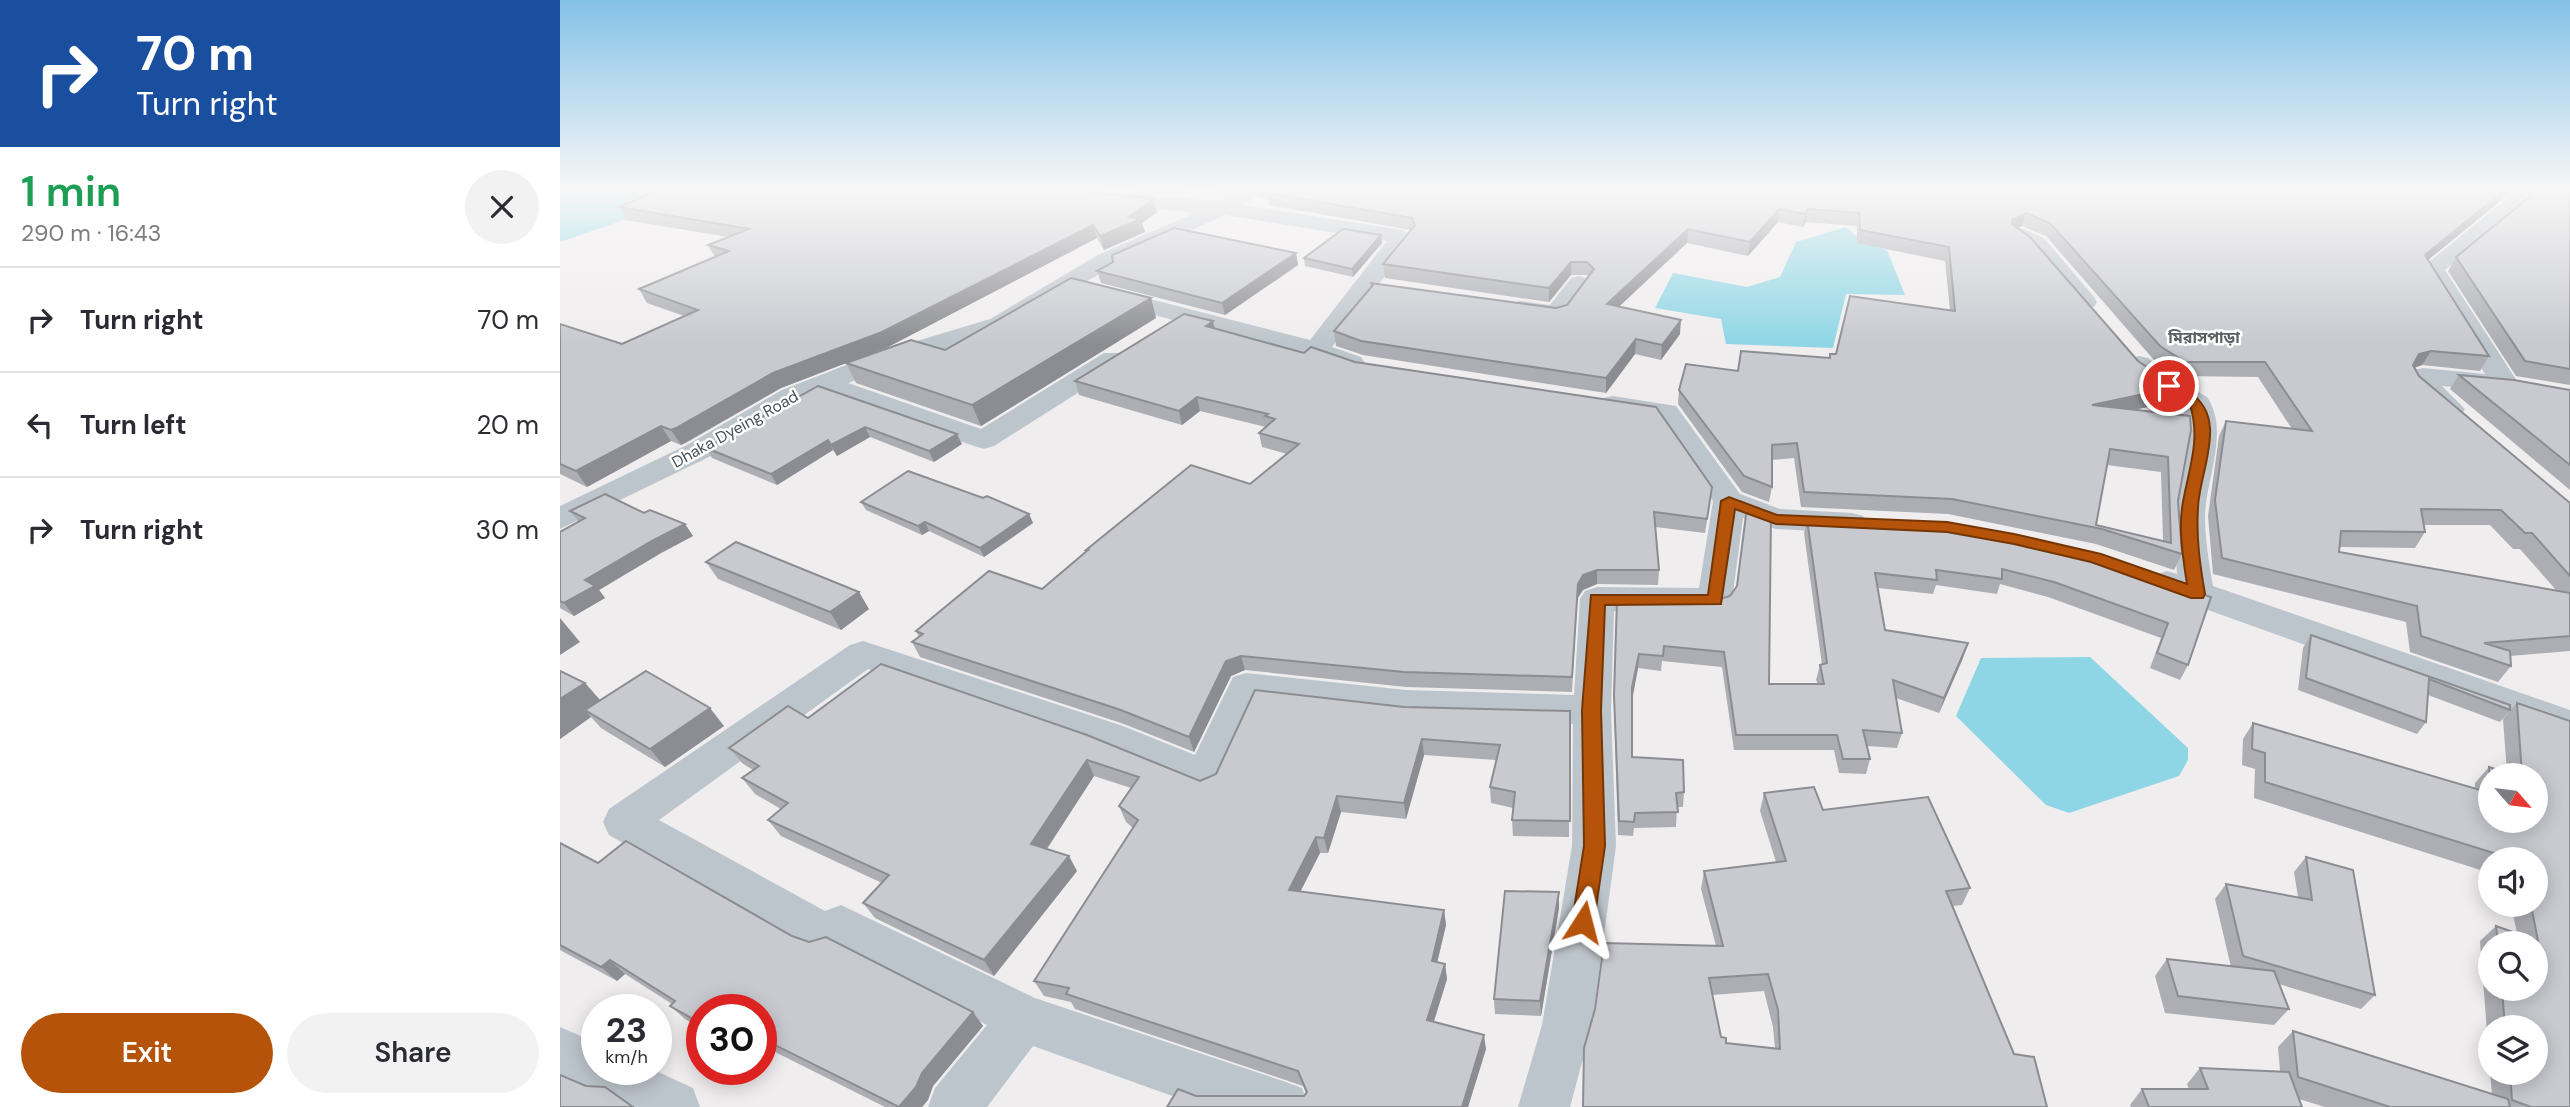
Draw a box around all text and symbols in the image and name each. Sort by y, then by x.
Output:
text: 70 m [136,21,254,85]
icon: right [21,28,112,119]
text: Turn right [136,83,278,125]
text: 1 min [21,164,121,219]
button: close [465,170,539,244]
text: 290 m · 16:43 [21,218,161,248]
icon: right [21,301,59,339]
text: Turn right [80,303,204,337]
text: 70 m [478,303,539,337]
district label: মিরাসপাড়া [2167,327,2240,348]
pin [2139,356,2199,416]
icon: arrive [2150,367,2188,405]
street label: Dhaka Dyeing Road [668,385,802,473]
icon: left [21,406,59,444]
text: Turn left [80,408,187,442]
text: 20 m [476,408,539,442]
icon: right [21,511,59,549]
text: Turn right [80,513,204,547]
text: 30 m [476,513,539,547]
north arrow [2478,763,2548,833]
map controls [2478,763,2548,1085]
button: sound [2478,847,2548,917]
position arrow [1546,885,1620,959]
button: search [2478,931,2548,1001]
speed limit sign: 30 [686,994,777,1085]
text: 23 [606,1007,647,1053]
button: Exit [21,1013,273,1093]
button: Share [287,1013,539,1093]
button: layers [2478,1015,2548,1085]
text: km/h [605,1045,648,1069]

